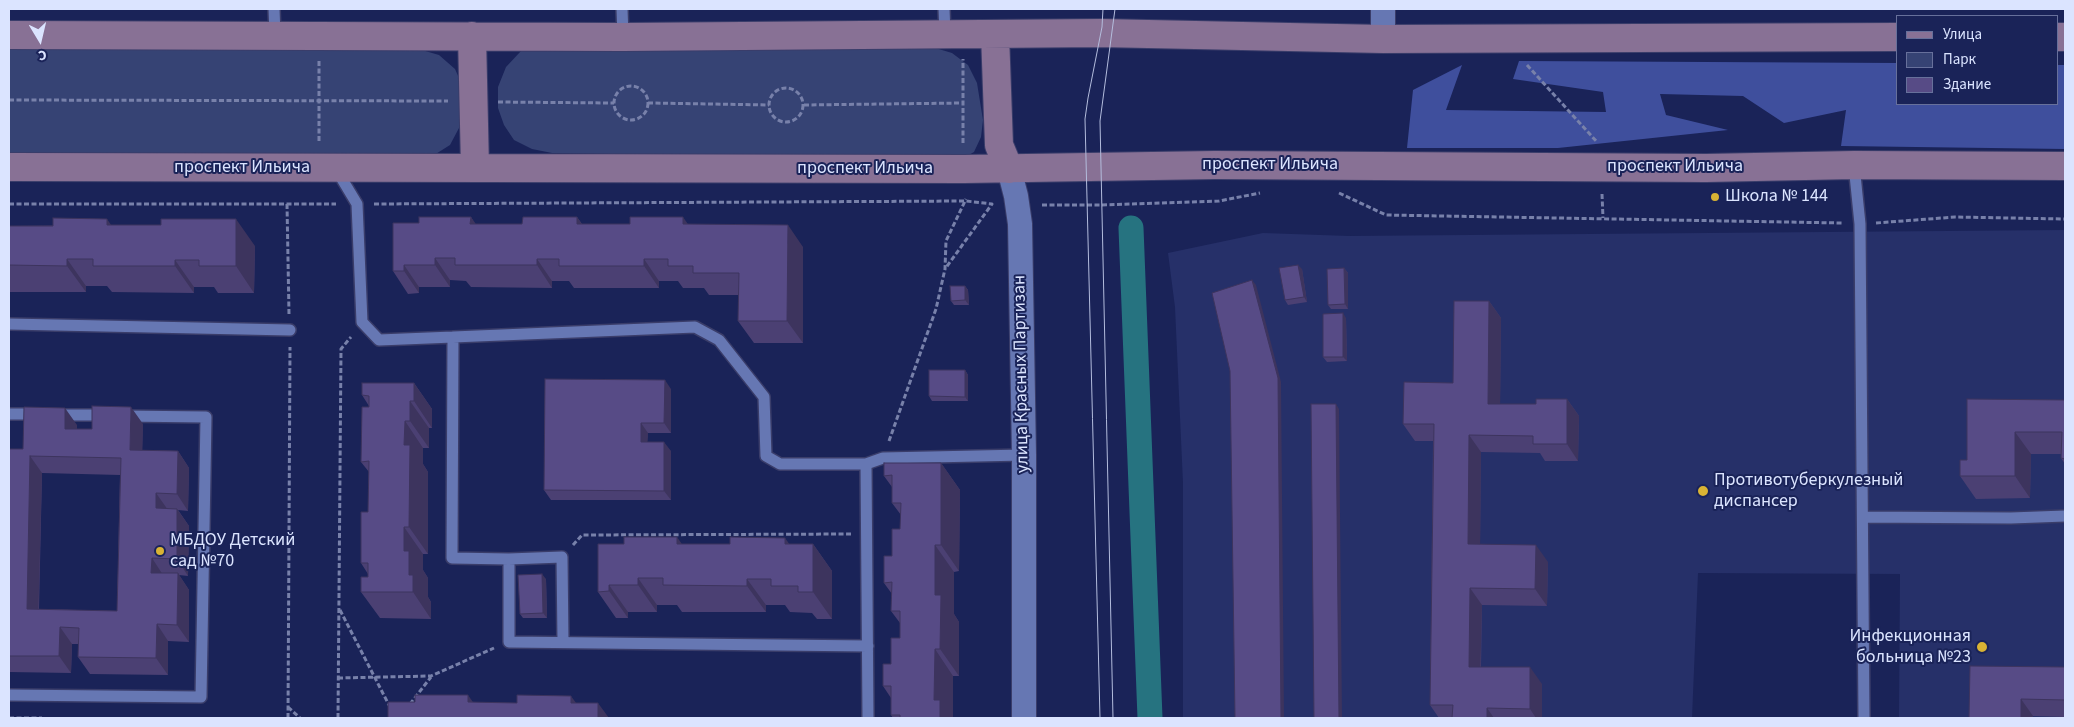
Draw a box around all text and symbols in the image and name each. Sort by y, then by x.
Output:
north arrow [15,15,65,65]
legend [1896,15,2059,105]
text: Улица [1943,24,1982,45]
text: С [37,44,48,65]
text: Парк [1943,49,1976,70]
text: Здание [1943,74,1991,95]
street label: проспект Ильича [1202,154,1338,176]
street label: проспект Ильича [1607,156,1743,178]
street label: проспект Ильича [174,157,310,179]
street label: проспект Ильича [797,158,933,180]
place label: Школа № 144 [1725,186,1828,208]
marker: Школа № 144 [1709,191,1721,203]
street label: улица Красных Партизан [1009,275,1035,473]
place label: Противотуберкулезный диспансер [1714,470,1904,512]
marker: Противотуберкулезный диспансер [1696,484,1710,498]
place label: МБДОУ Детский сад №70 [170,530,295,572]
marker: МБДОУ Детский сад №70 [154,545,166,557]
place label: Инфекционная больница №23 [1849,626,1971,669]
marker: Инфекционная больница №23 [1975,640,1989,654]

